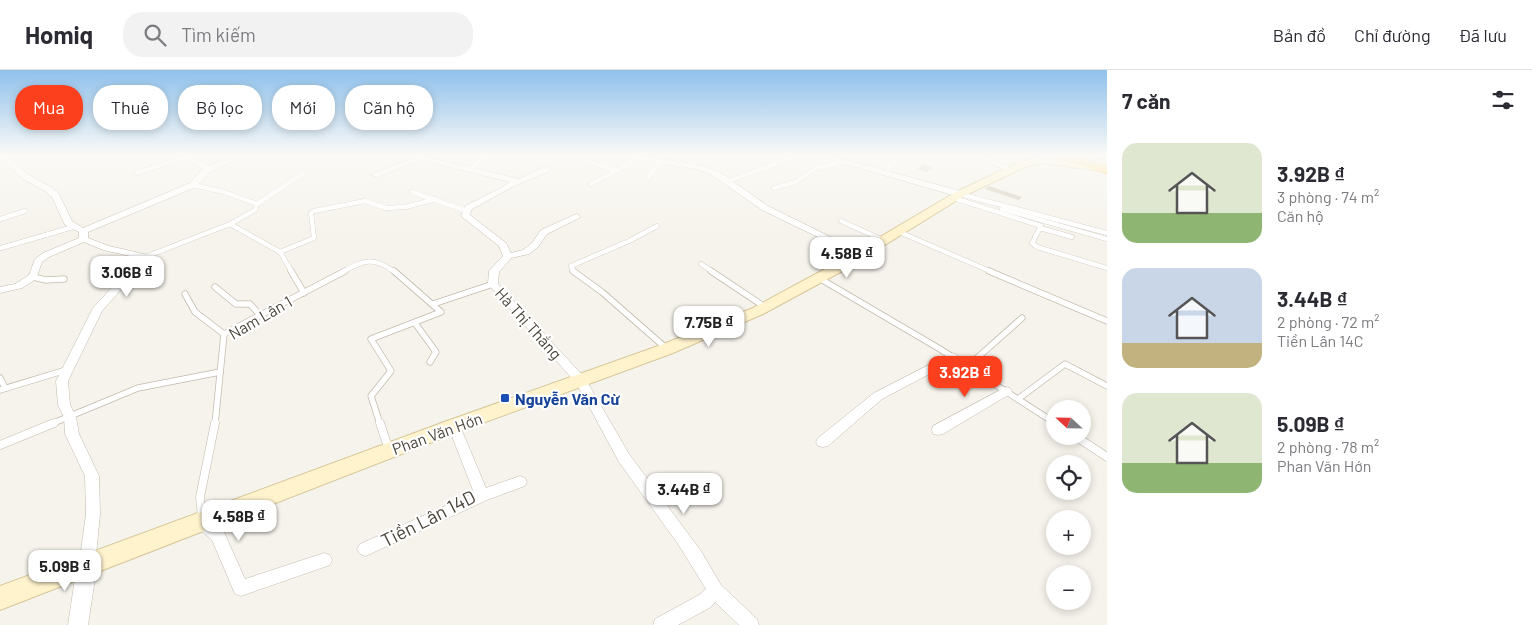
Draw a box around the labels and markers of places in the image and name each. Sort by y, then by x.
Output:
pin: 4.58B ₫ [801,236,893,279]
pin: 3.06B ₫ [81,256,173,298]
pin: 7.75B ₫ [663,306,755,348]
pin: 3.92B ₫ [919,356,1011,398]
place label: Nguyễn Văn Cừ [515,389,621,408]
marker: Nguyễn Văn Cừ [499,392,511,404]
pin: 3.44B ₫ [638,472,730,515]
pin: 4.58B ₫ [193,500,285,542]
pin: 5.09B ₫ [19,550,111,592]

